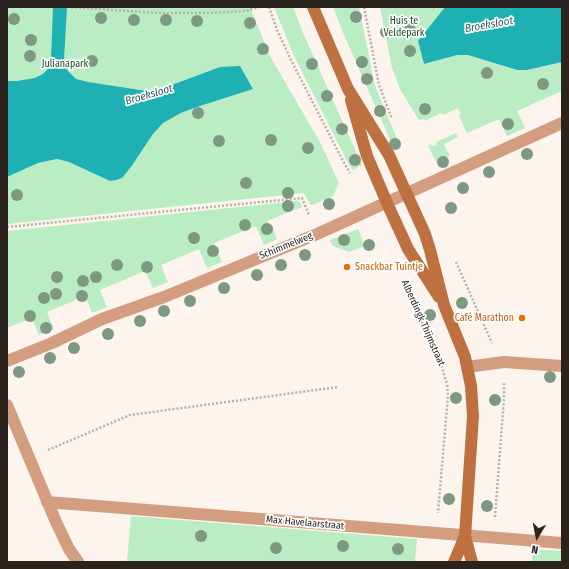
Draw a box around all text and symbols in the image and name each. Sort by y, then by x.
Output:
water label: Broeksloot [464,14,514,36]
park label: Huis te Veldepark [384,15,424,38]
park label: Julianapark [42,58,88,70]
water label: Broeksloot [124,82,174,108]
street label: Schimmelweg [258,230,314,262]
place label: Snackbar Tuintje [355,261,423,273]
marker: Snackbar Tuintje [342,262,352,272]
street label: Alberdingk Thijmstraat [399,278,447,368]
place label: Café Marathon [455,312,514,324]
marker: Café Marathon [517,313,527,323]
street label: Max Havelaarstraat [265,514,345,532]
north arrow [517,517,557,557]
text: N [530,542,539,556]

